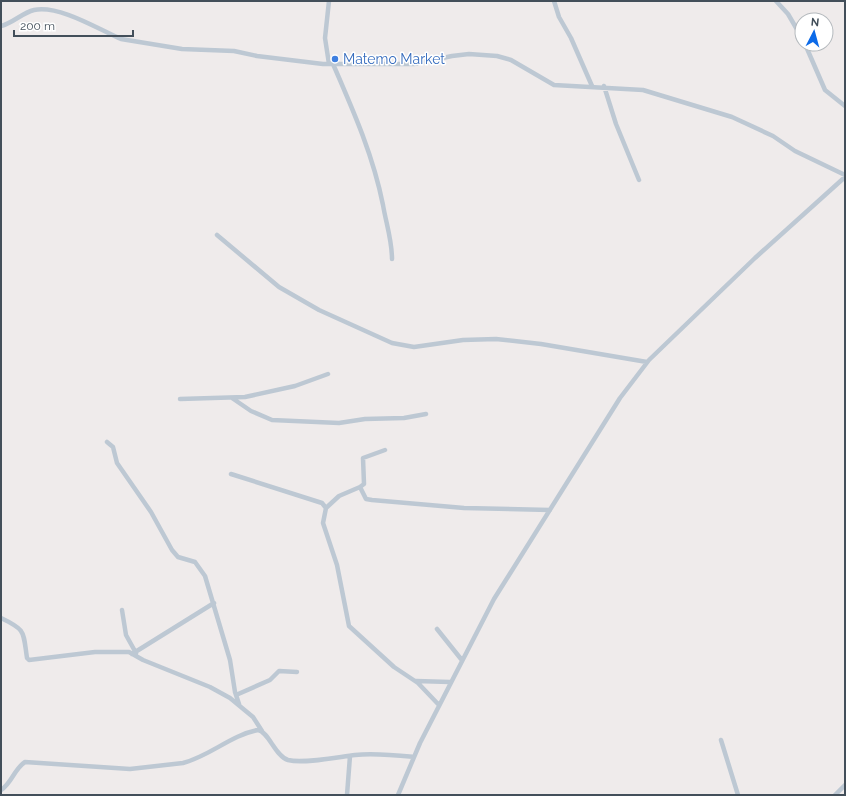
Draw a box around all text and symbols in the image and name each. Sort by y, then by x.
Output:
scale bar [14,12,133,38]
north arrow [794,12,834,52]
text: N [810,16,820,29]
text: 200 m [20,19,55,33]
place label: Matemo Market [343,51,445,67]
marker: Matemo Market [330,54,340,64]

